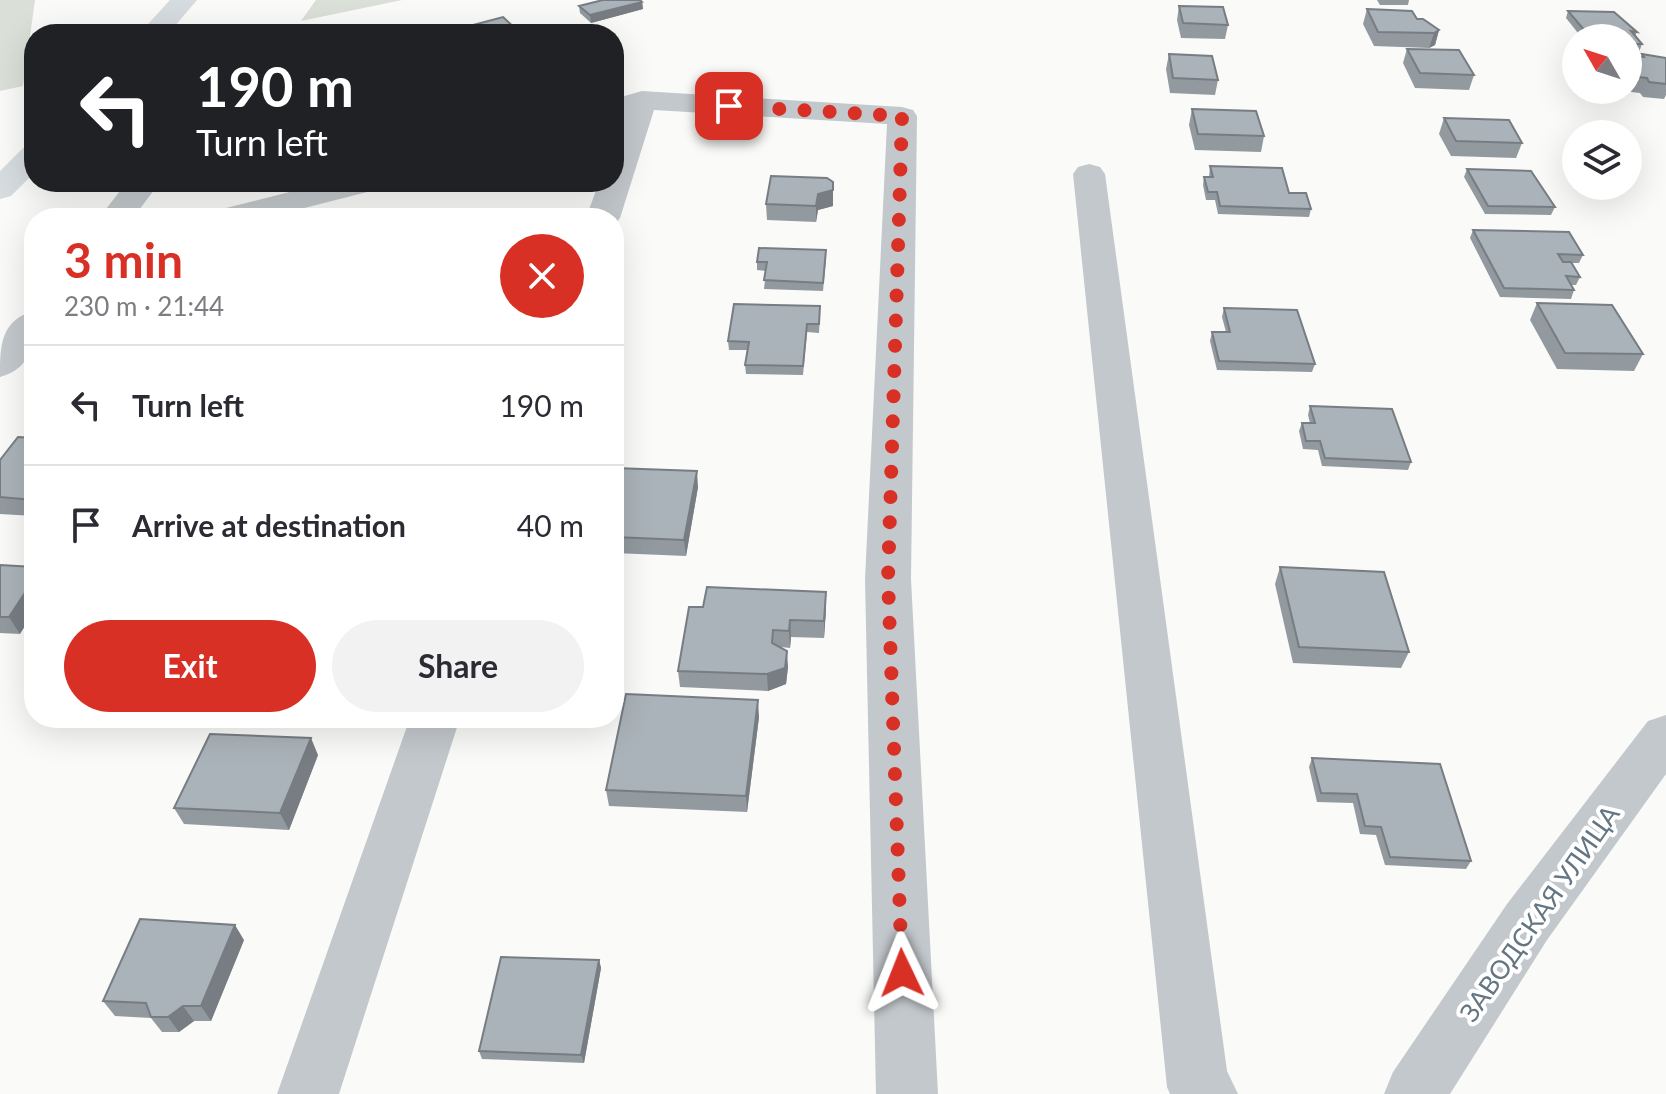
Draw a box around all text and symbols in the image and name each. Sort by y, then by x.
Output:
north arrow [1562,24,1642,104]
map controls [1562,24,1642,200]
text: 190 m [196,52,354,119]
icon: left [64,56,168,160]
pin [695,72,763,140]
icon: arrive [707,84,751,128]
text: Turn left [196,120,328,164]
button: layers [1562,120,1642,200]
text: 3 min [64,231,183,288]
button: close [500,234,584,318]
text: 230 m · 21:44 [64,290,224,322]
icon: left [64,383,108,427]
text: Turn left [132,387,244,423]
text: 190 m [499,387,584,423]
icon: arrive [64,503,108,547]
text: Arrive at destination [132,507,406,543]
text: 40 m [517,507,584,543]
button: Exit [64,620,316,712]
button: Share [332,620,584,712]
street label: ЗАВОДСКАЯ УЛИЦА [1452,798,1626,1027]
position arrow [860,931,944,1015]

